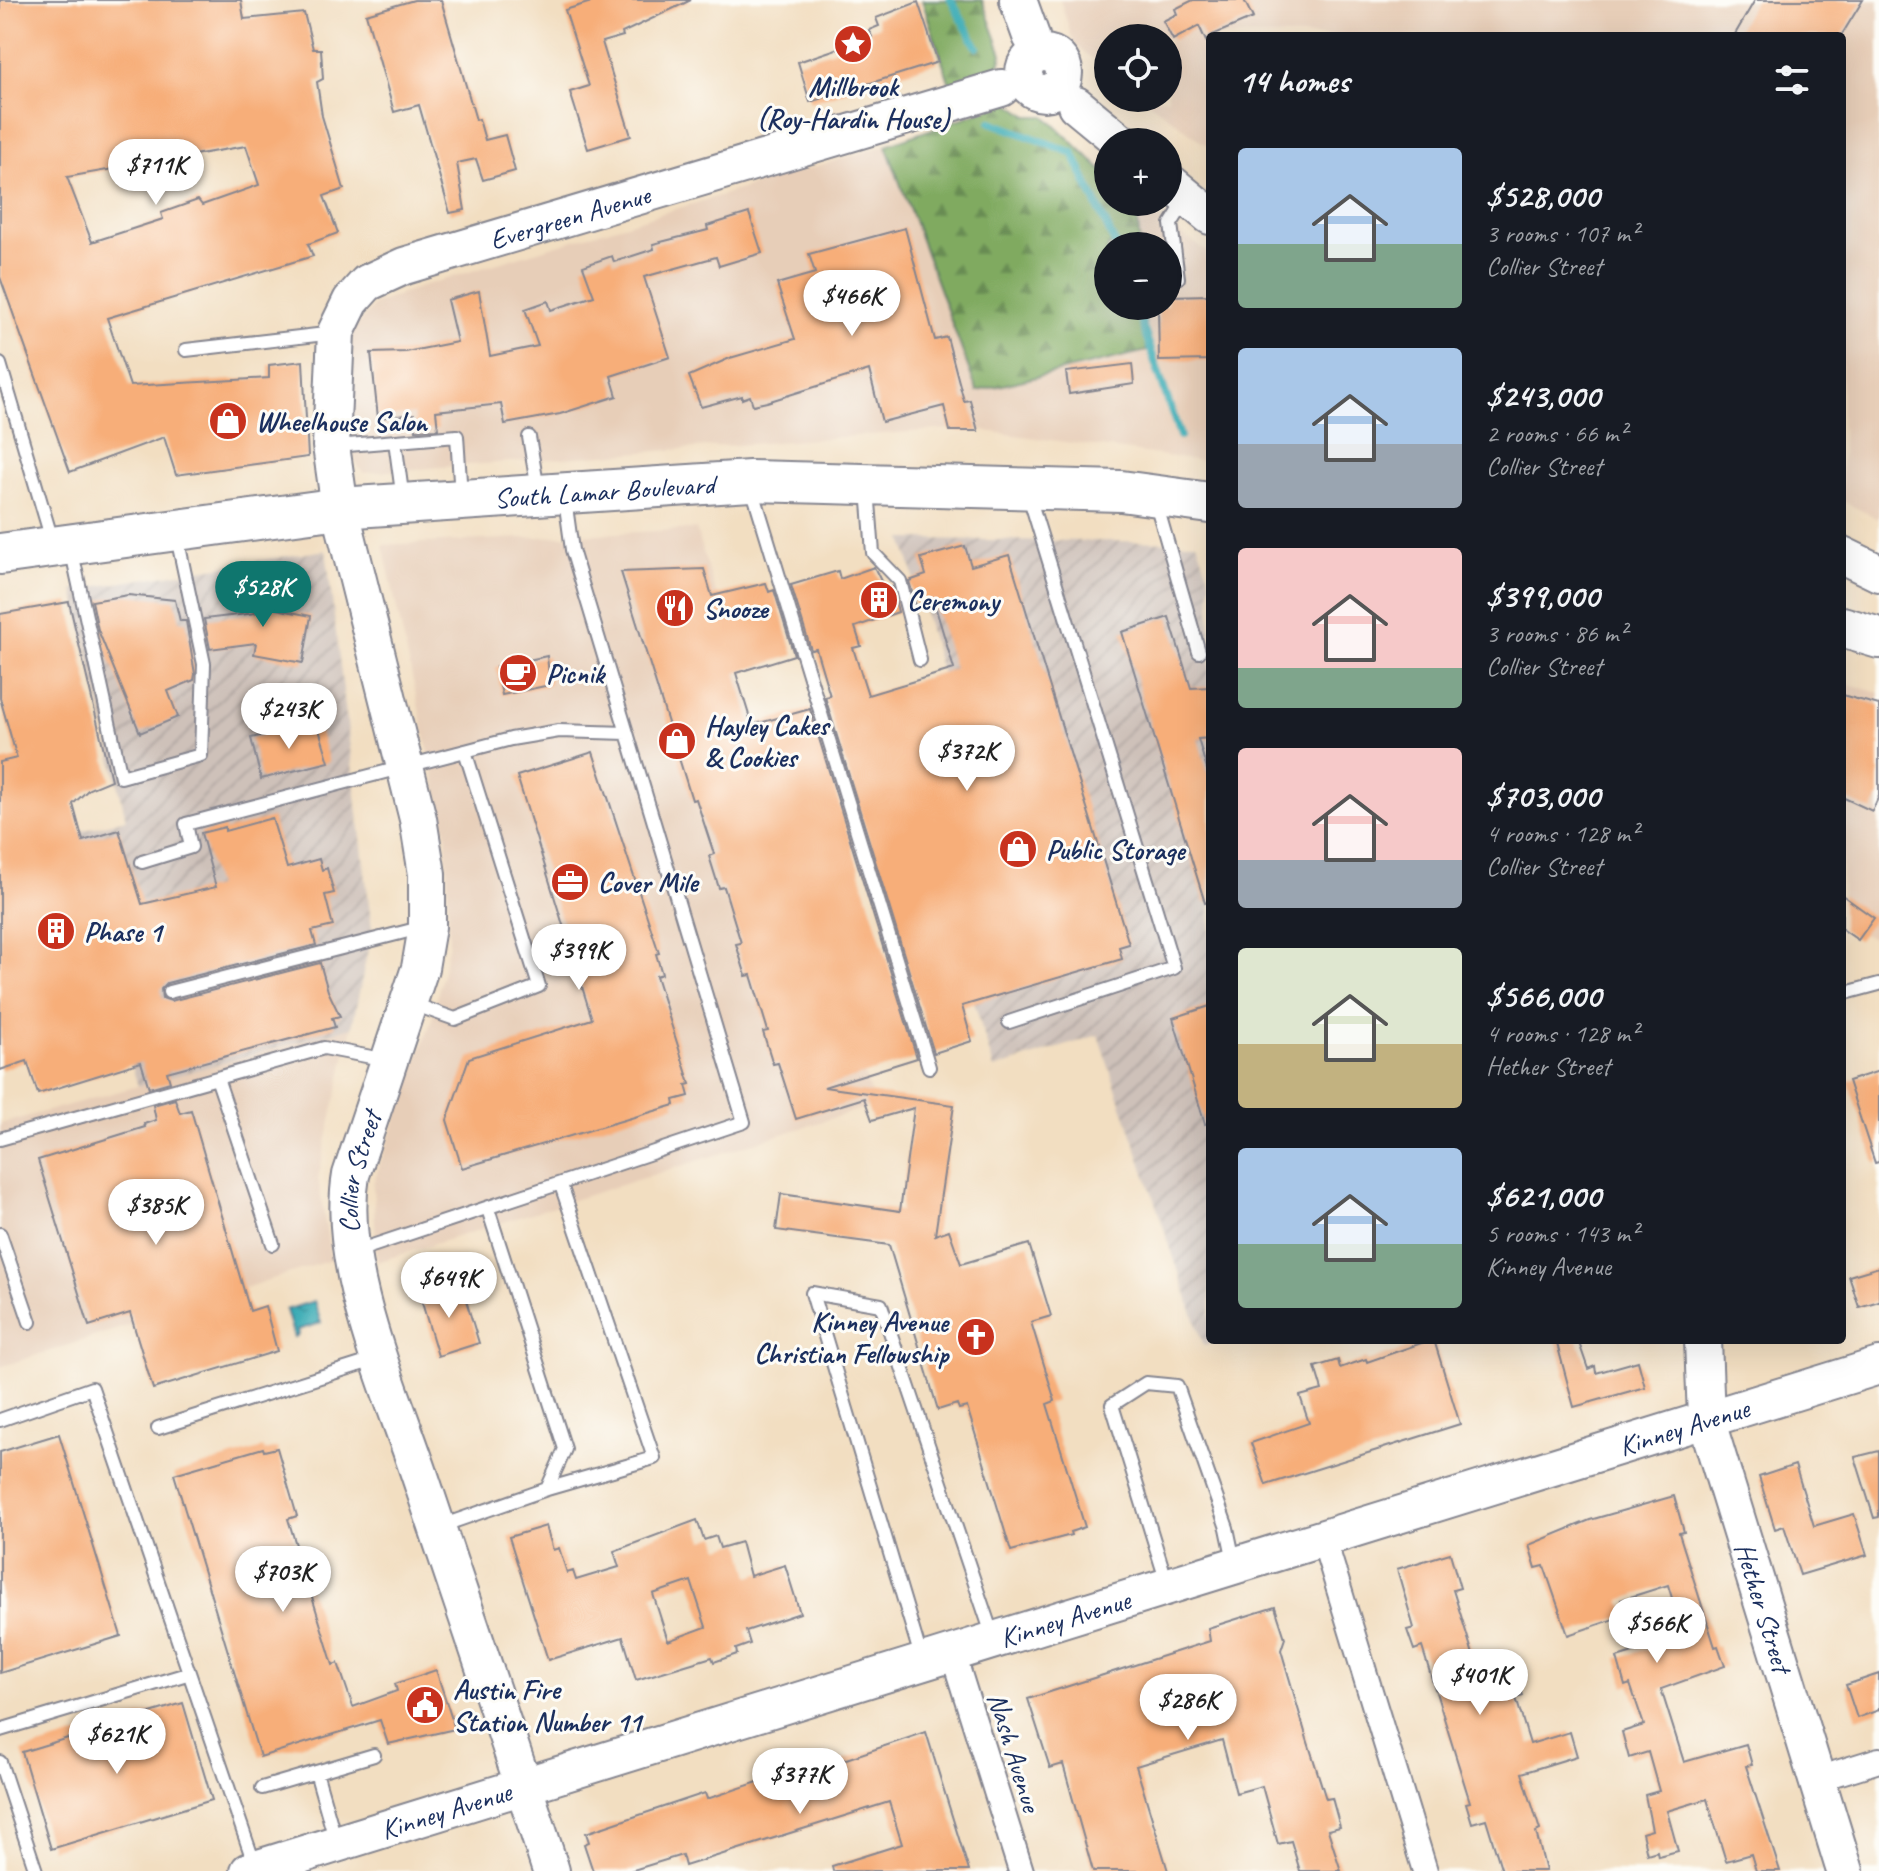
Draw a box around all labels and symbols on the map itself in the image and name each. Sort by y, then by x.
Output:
place icon: Millbrook (Roy-Hardin House) [832,23,874,65]
place label: Millbrook (Roy-Hardin House) [757,69,951,136]
pin: $711K [100,139,212,207]
street label: Evergreen Avenue [486,176,656,257]
pin: $466K [796,270,908,338]
shop icon: Wheelhouse Salon [207,400,249,442]
place label: Wheelhouse Salon [256,404,429,439]
street label: South Lamar Boulevard [493,466,720,516]
pin: $528K [207,561,319,629]
building icon: Ceremony [858,579,900,621]
place label: Ceremony [907,583,1001,618]
restaurant icon: Snooze [654,587,696,629]
place label: Snooze [703,591,770,626]
cafe icon: Picnik [497,652,539,694]
place label: Picnik [546,656,606,691]
pin: $243K [233,683,345,751]
place label: Hayley Cakes & Cookies [705,708,831,775]
shop icon: Hayley Cakes & Cookies [656,720,698,762]
pin: $372K [911,725,1023,793]
shop icon: Public Storage [997,828,1039,870]
place label: Public Storage [1046,832,1187,867]
office icon: Cover Mile [549,861,591,903]
place label: Cover Mile [598,865,700,900]
building icon: Phase 1 [35,910,77,952]
place label: Phase 1 [84,914,165,949]
pin: $399K [523,924,635,992]
street label: Collier Street [331,1103,390,1234]
pin: $385K [100,1179,212,1247]
pin: $649K [393,1252,505,1320]
place label: Kinney Avenue Christian Fellowship [754,1304,951,1371]
church icon: Kinney Avenue Christian Fellowship [955,1316,997,1358]
street label: Kinney Avenue [1614,1390,1755,1464]
street label: Hether Street [1727,1538,1801,1680]
pin: $703K [227,1546,339,1614]
street label: Kinney Avenue [995,1582,1136,1655]
pin: $566K [1601,1597,1713,1665]
pin: $401K [1424,1649,1536,1717]
place label: Austin Fire Station Number 11 [453,1672,645,1739]
pin: $286K [1132,1674,1244,1742]
public building icon: Austin Fire Station Number 11 [404,1684,446,1726]
street label: Nash Avenue [980,1688,1050,1818]
pin: $621K [61,1708,173,1776]
pin: $377K [744,1748,856,1816]
street label: Kinney Avenue [376,1773,517,1847]

